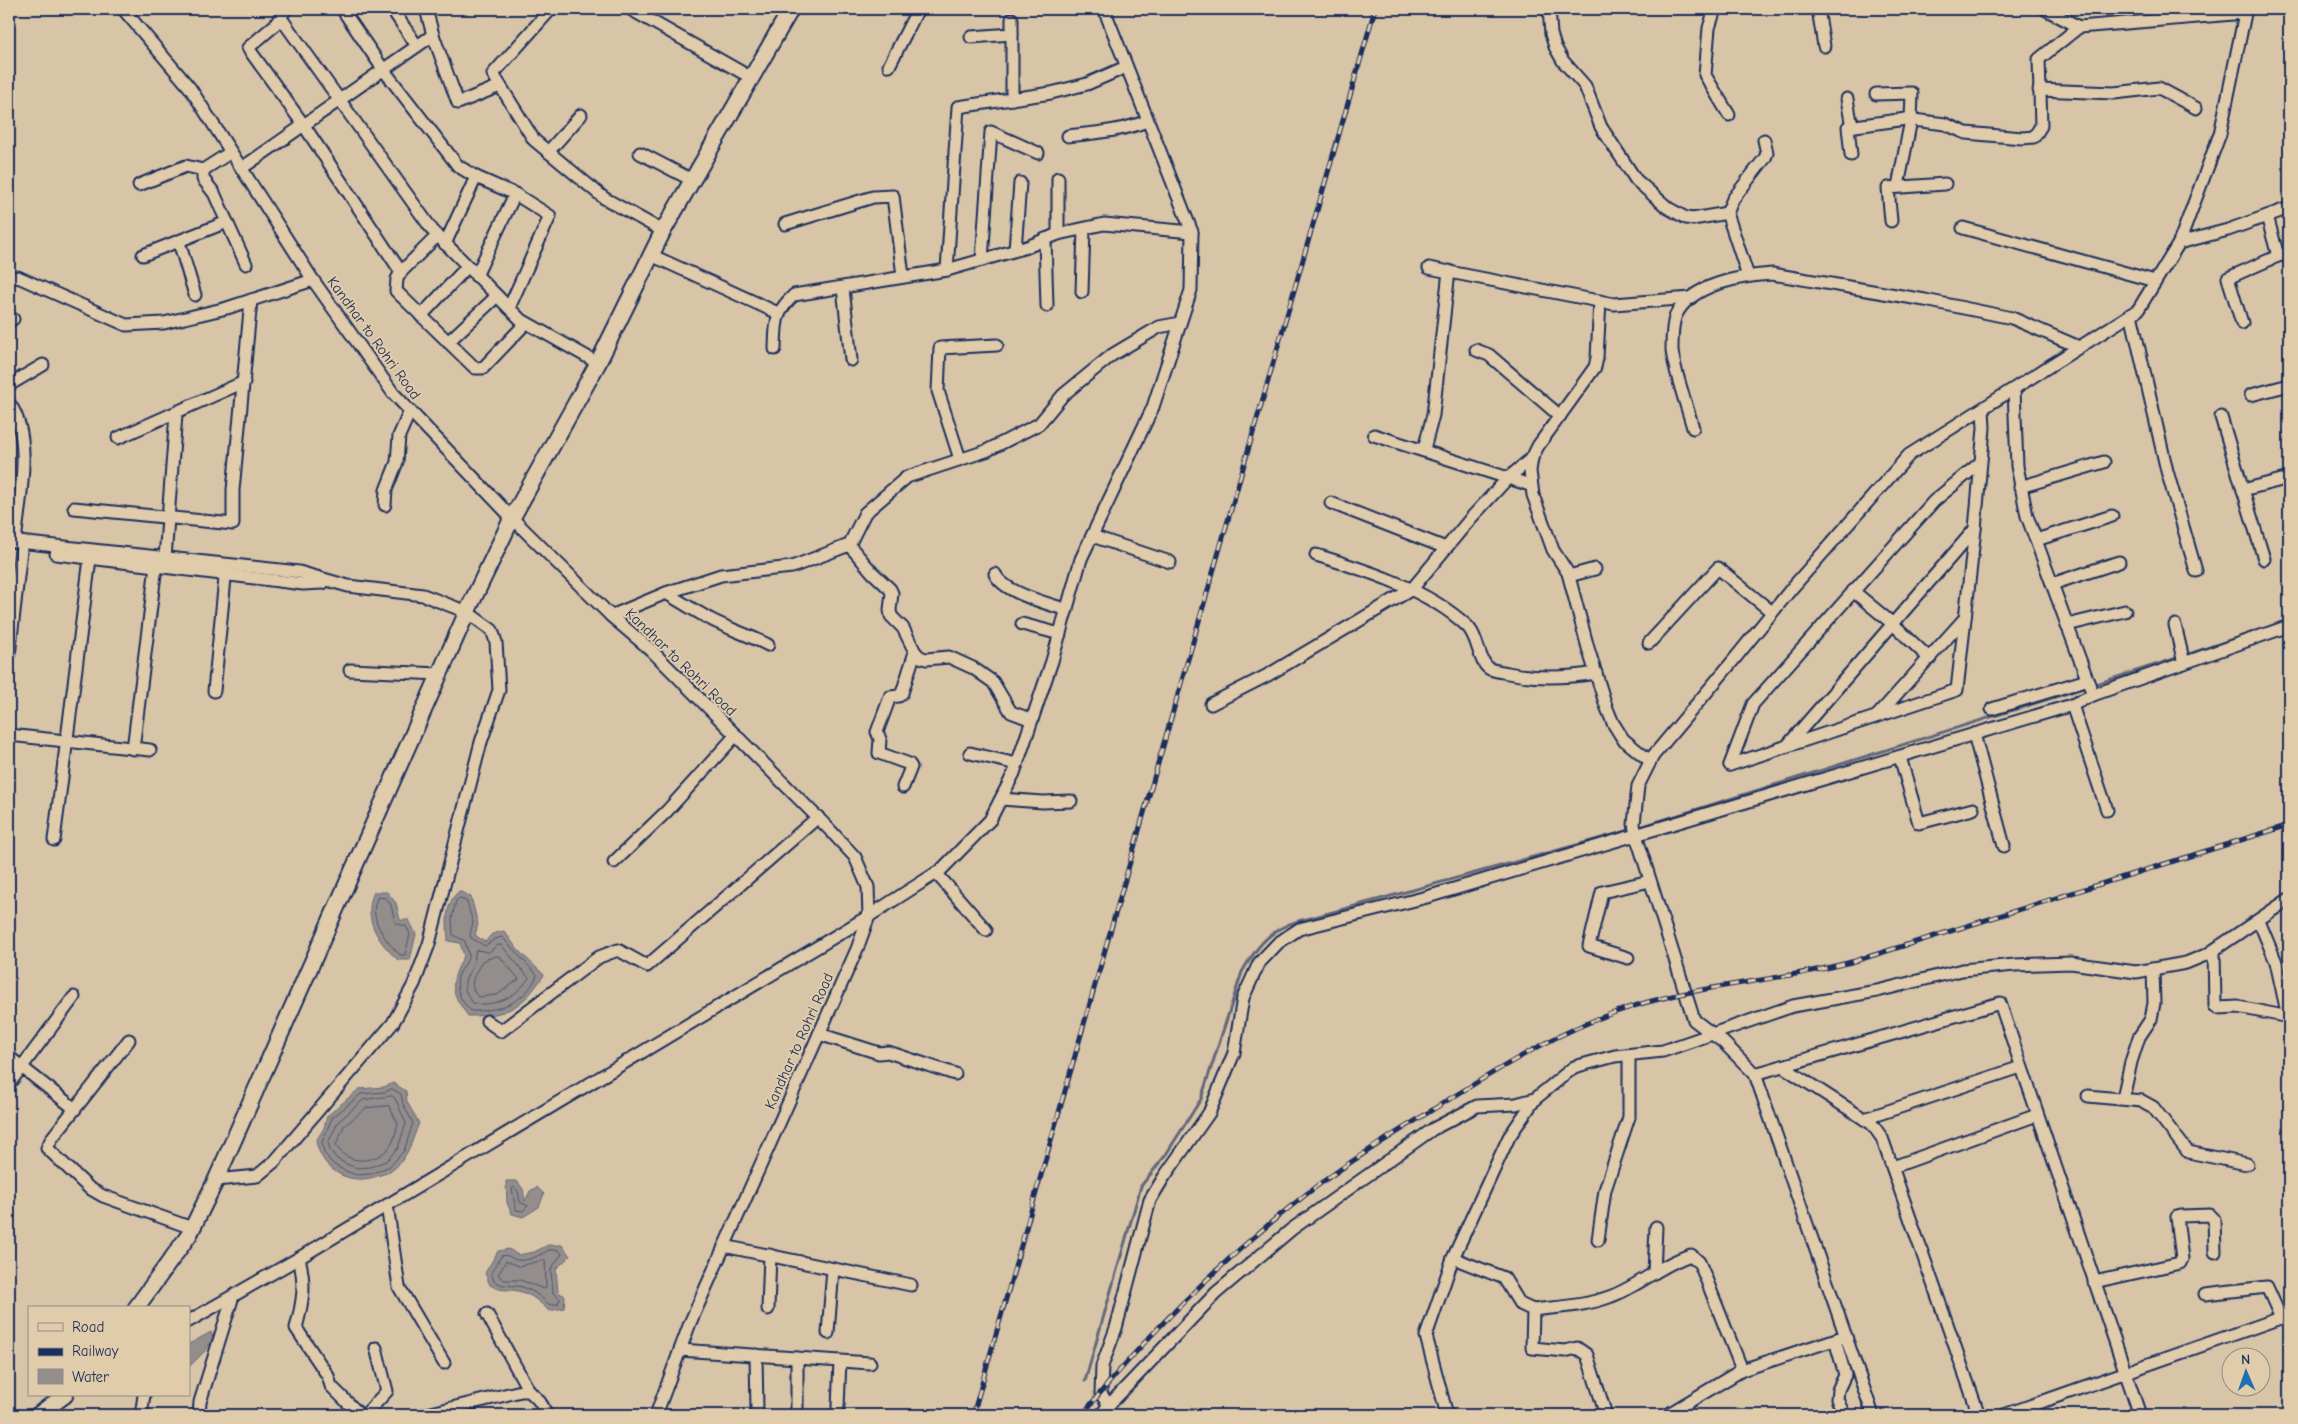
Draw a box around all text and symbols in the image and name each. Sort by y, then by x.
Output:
street label: Kandhar to Rohri Road [323,273,425,403]
street label: Kandhar to Rohri Road [622,604,740,720]
street label: Kandhar to Rohri Road [761,970,837,1112]
legend [28,1306,190,1396]
text: Road [72,1318,104,1336]
text: Railway [72,1342,119,1360]
north arrow [2220,1346,2270,1396]
text: N [2241,1351,2250,1368]
text: Water [72,1368,109,1386]

